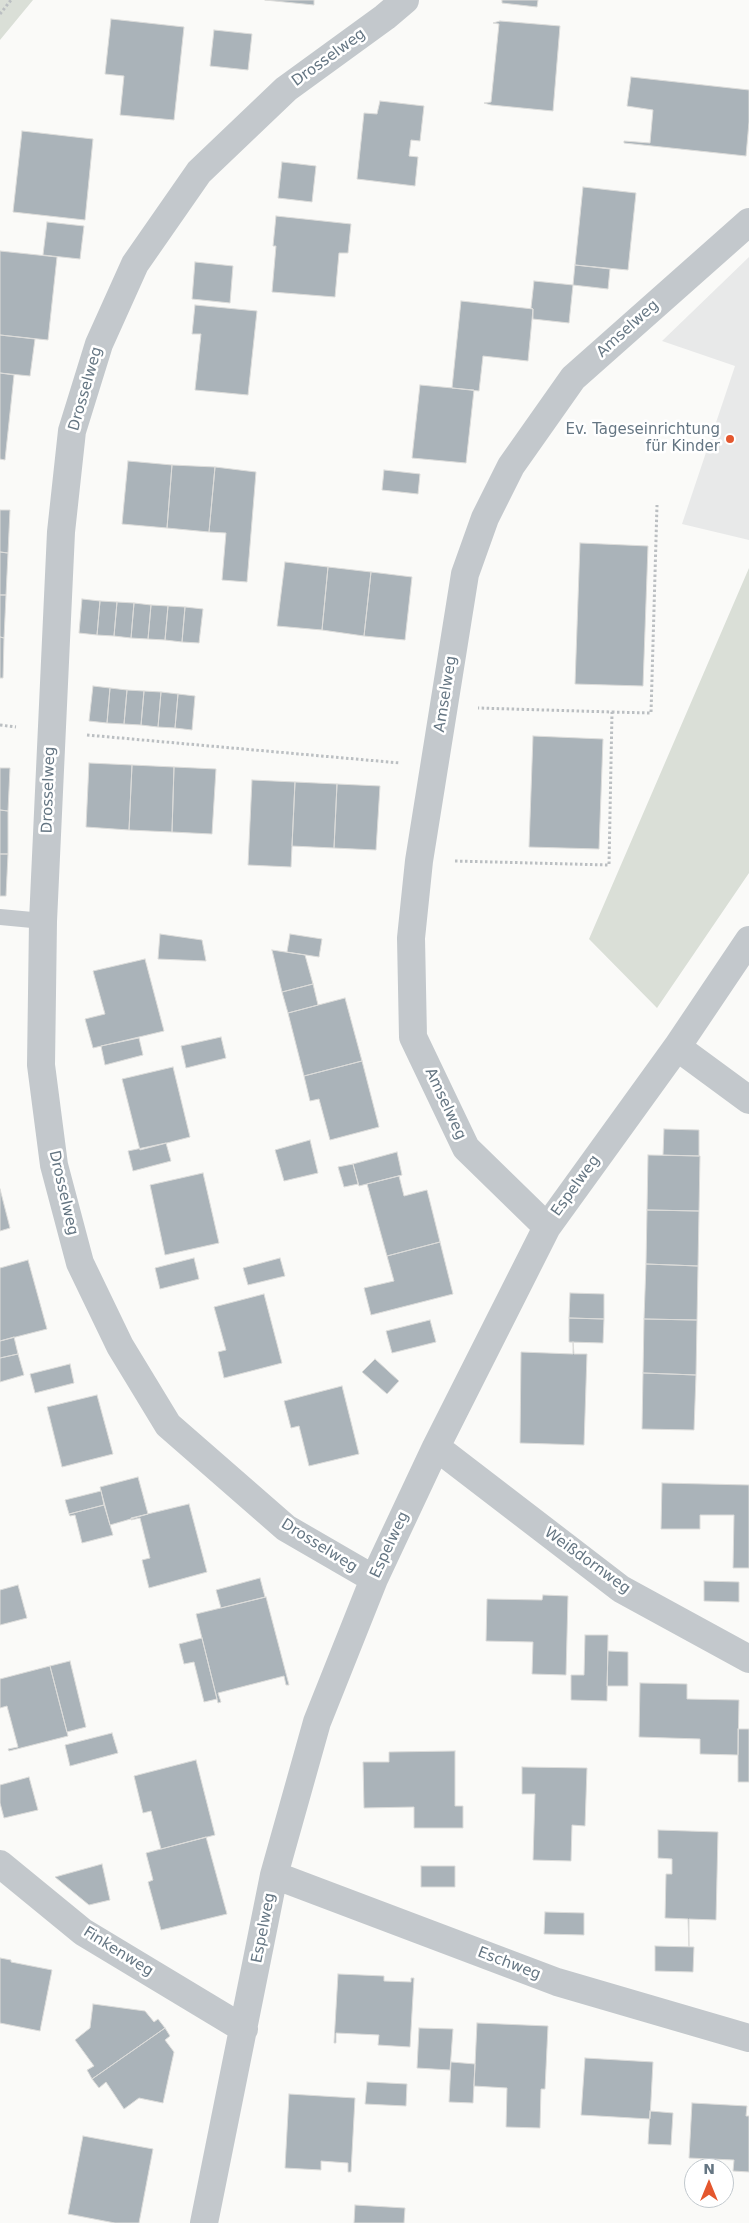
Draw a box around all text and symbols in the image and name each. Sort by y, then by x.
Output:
street label: Drosselweg [289,25,369,91]
street label: Amselweg [593,297,663,361]
street label: Drosselweg [65,345,107,433]
place label: Ev. Tageseinrichtung für Kinder [565,421,720,456]
marker: Ev. Tageseinrichtung für Kinder [724,433,736,445]
street label: Amselweg [431,655,461,733]
street label: Drosselweg [38,746,60,834]
street label: Amselweg [421,1065,469,1143]
street label: Drosselweg [44,1149,82,1237]
street label: Espelweg [548,1152,604,1220]
street label: Espelweg [367,1509,413,1581]
street label: Drosselweg [278,1515,360,1577]
street label: Weißdornweg [540,1524,634,1598]
street label: Espelweg [248,1891,280,1965]
street label: Finkenweg [80,1923,156,1981]
street label: Eschweg [475,1944,543,1984]
north arrow [684,2158,734,2208]
text: N [703,2161,715,2177]

